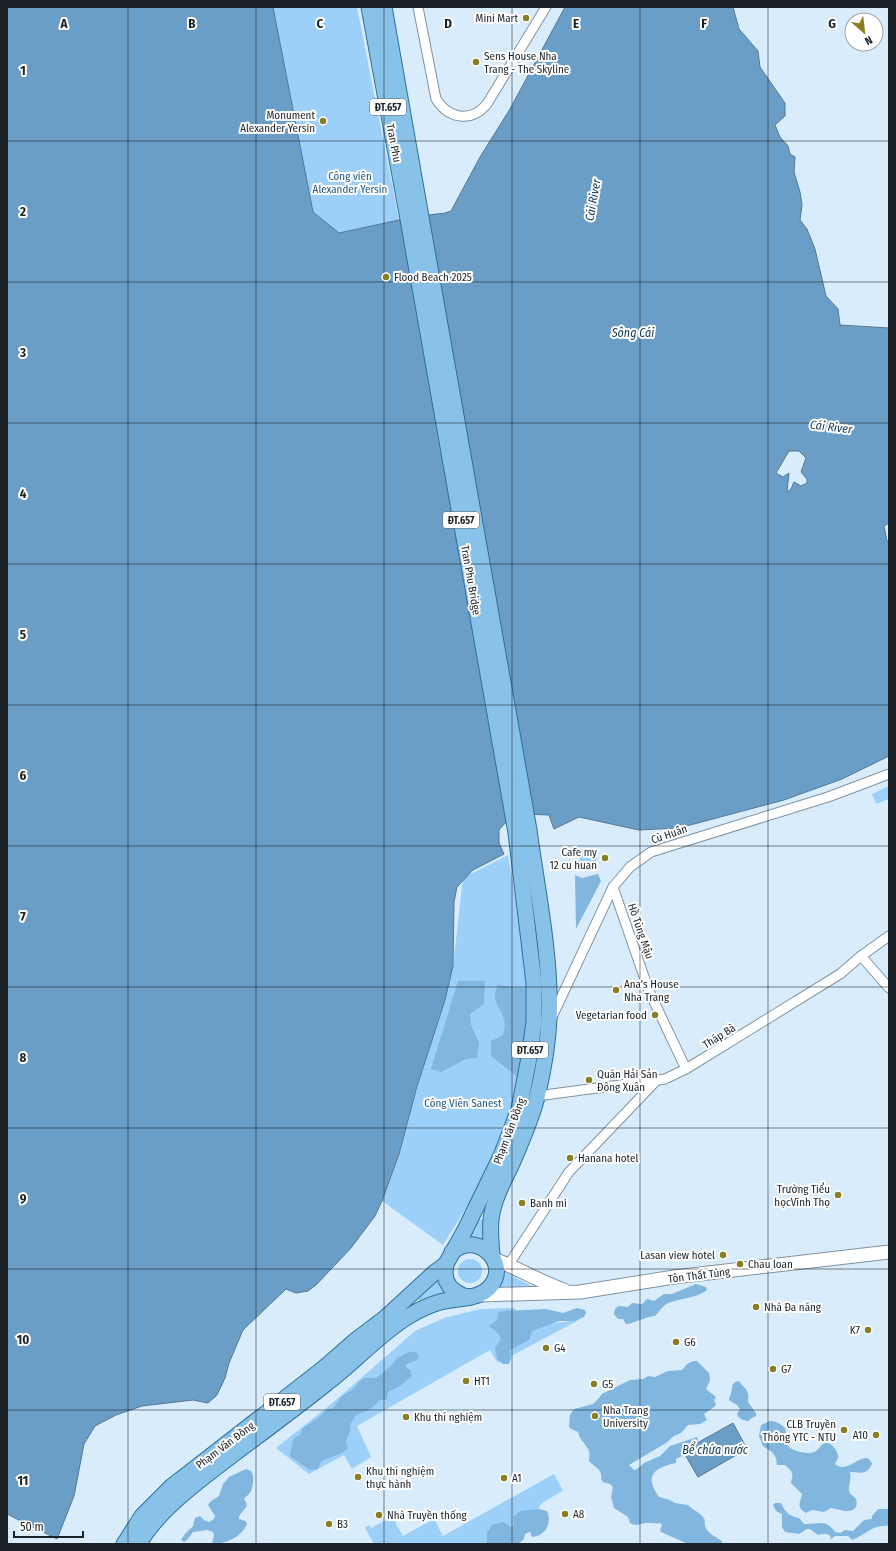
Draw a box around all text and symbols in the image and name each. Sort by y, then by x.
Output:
place label: Mini Mart [476,12,518,25]
north arrow [844,12,884,52]
marker: Mini Mart [521,13,531,23]
text: A [59,16,68,31]
text: B [188,16,196,31]
text: C [317,16,324,31]
text: D [444,16,452,31]
text: E [573,16,579,31]
text: F [701,16,707,31]
text: G [828,16,836,31]
text: N [862,33,874,48]
place label: Sens House Nha Trang - The Skyline [484,50,569,76]
marker: Sens House Nha Trang - The Skyline [471,57,481,67]
text: 1 [20,63,26,78]
road number: ĐT.657 [370,99,406,115]
place label: Monument Alexander Yersin [240,109,315,135]
marker: Monument Alexander Yersin [318,116,328,126]
street label: Tran Phu [383,123,404,164]
park label: Công viên Alexander Yersin [313,170,387,196]
water label: Cái River [582,177,604,222]
text: 2 [19,204,26,219]
place label: Flood Beach 2025 [394,271,472,284]
marker: Flood Beach 2025 [381,272,391,282]
water label: Sông Cái [611,326,654,340]
text: 3 [19,345,26,360]
water label: Cái River [809,417,854,437]
text: 4 [20,486,27,501]
road number: ĐT.657 [443,512,479,528]
street label: Tran Phu Bridge [458,544,483,616]
text: 5 [20,627,26,642]
text: 6 [20,768,27,783]
street label: Cù Huân [649,822,689,847]
place label: Cafe my 12 cu huan [550,846,597,872]
marker: Cafe my 12 cu huan [600,853,610,863]
street label: Hồ Tùng Mậu [625,902,656,961]
text: 7 [20,909,26,924]
place label: Ana's House Nha Trang [624,978,679,1004]
marker: Ana's House Nha Trang [611,985,621,995]
place label: Vegetarian food [576,1009,647,1022]
marker: Vegetarian food [650,1010,660,1020]
street label: Tháp Bà [701,1021,738,1052]
road number: ĐT.657 [512,1042,548,1058]
text: 8 [20,1050,27,1065]
place label: Quán Hải Sản Đông Xuân [597,1068,658,1094]
marker: Quán Hải Sản Đông Xuân [584,1075,594,1085]
street label: Phạm Văn Đồng [491,1095,528,1166]
park label: Công Viên Sanest [424,1097,502,1110]
place label: Hanana hotel [578,1152,638,1165]
marker: Hanana hotel [565,1153,575,1163]
place label: Trường Tiểu họcVĩnh Thọ [774,1182,830,1209]
marker: Trường Tiểu họcVĩnh Thọ [833,1190,843,1200]
text: 9 [20,1191,27,1206]
place label: Banh mi [530,1197,567,1210]
marker: Banh mi [517,1198,527,1208]
place label: Lasan view hotel [640,1249,715,1262]
marker: Lasan view hotel [718,1250,728,1260]
place label: Chau loan [748,1258,793,1271]
marker: Chau loan [735,1259,745,1269]
street label: Tôn Thất Tùng [667,1265,732,1286]
place label: Nhà Đa năng [764,1301,822,1314]
marker: Nhà Đa năng [751,1302,761,1312]
place label: K7 [850,1324,861,1337]
marker: K7 [863,1325,873,1335]
text: 10 [17,1332,29,1347]
place label: G6 [684,1336,696,1349]
marker: G6 [671,1337,681,1347]
place label: G4 [554,1342,566,1355]
marker: G4 [541,1343,551,1353]
place label: G7 [781,1363,792,1376]
marker: G7 [768,1364,778,1374]
place label: HT1 [474,1375,490,1388]
marker: HT1 [461,1376,471,1386]
place label: G5 [602,1378,613,1391]
marker: G5 [589,1379,599,1389]
road number: ĐT.657 [264,1394,300,1410]
place label: Nha Trang University [603,1404,649,1430]
place label: Khu thí nghiệm [414,1411,482,1424]
marker: Nha Trang University [590,1411,600,1421]
marker: Khu thí nghiệm [401,1412,411,1422]
place label: CLB Truyền Thông YTC - NTU [763,1418,836,1444]
street label: Phạm Văn Đồng [193,1419,258,1472]
marker: CLB Truyền Thông YTC - NTU [839,1425,849,1435]
place label: A10 [853,1429,868,1442]
marker: A10 [871,1430,881,1440]
water label: Bể chứa nước [682,1441,749,1457]
place label: Khu thí nghiệm thực hành [366,1465,434,1491]
marker: Khu thí nghiệm thực hành [353,1472,363,1482]
place label: A1 [512,1472,522,1485]
text: 11 [18,1473,28,1488]
marker: A1 [499,1473,509,1483]
place label: A8 [573,1508,585,1521]
place label: Nhà Truyền thống [387,1509,467,1522]
marker: A8 [560,1509,570,1519]
marker: Nhà Truyền thống [374,1510,384,1520]
scale bar [14,1513,83,1539]
place label: B3 [337,1518,348,1531]
marker: B3 [324,1519,334,1529]
text: 50 m [20,1520,44,1534]

